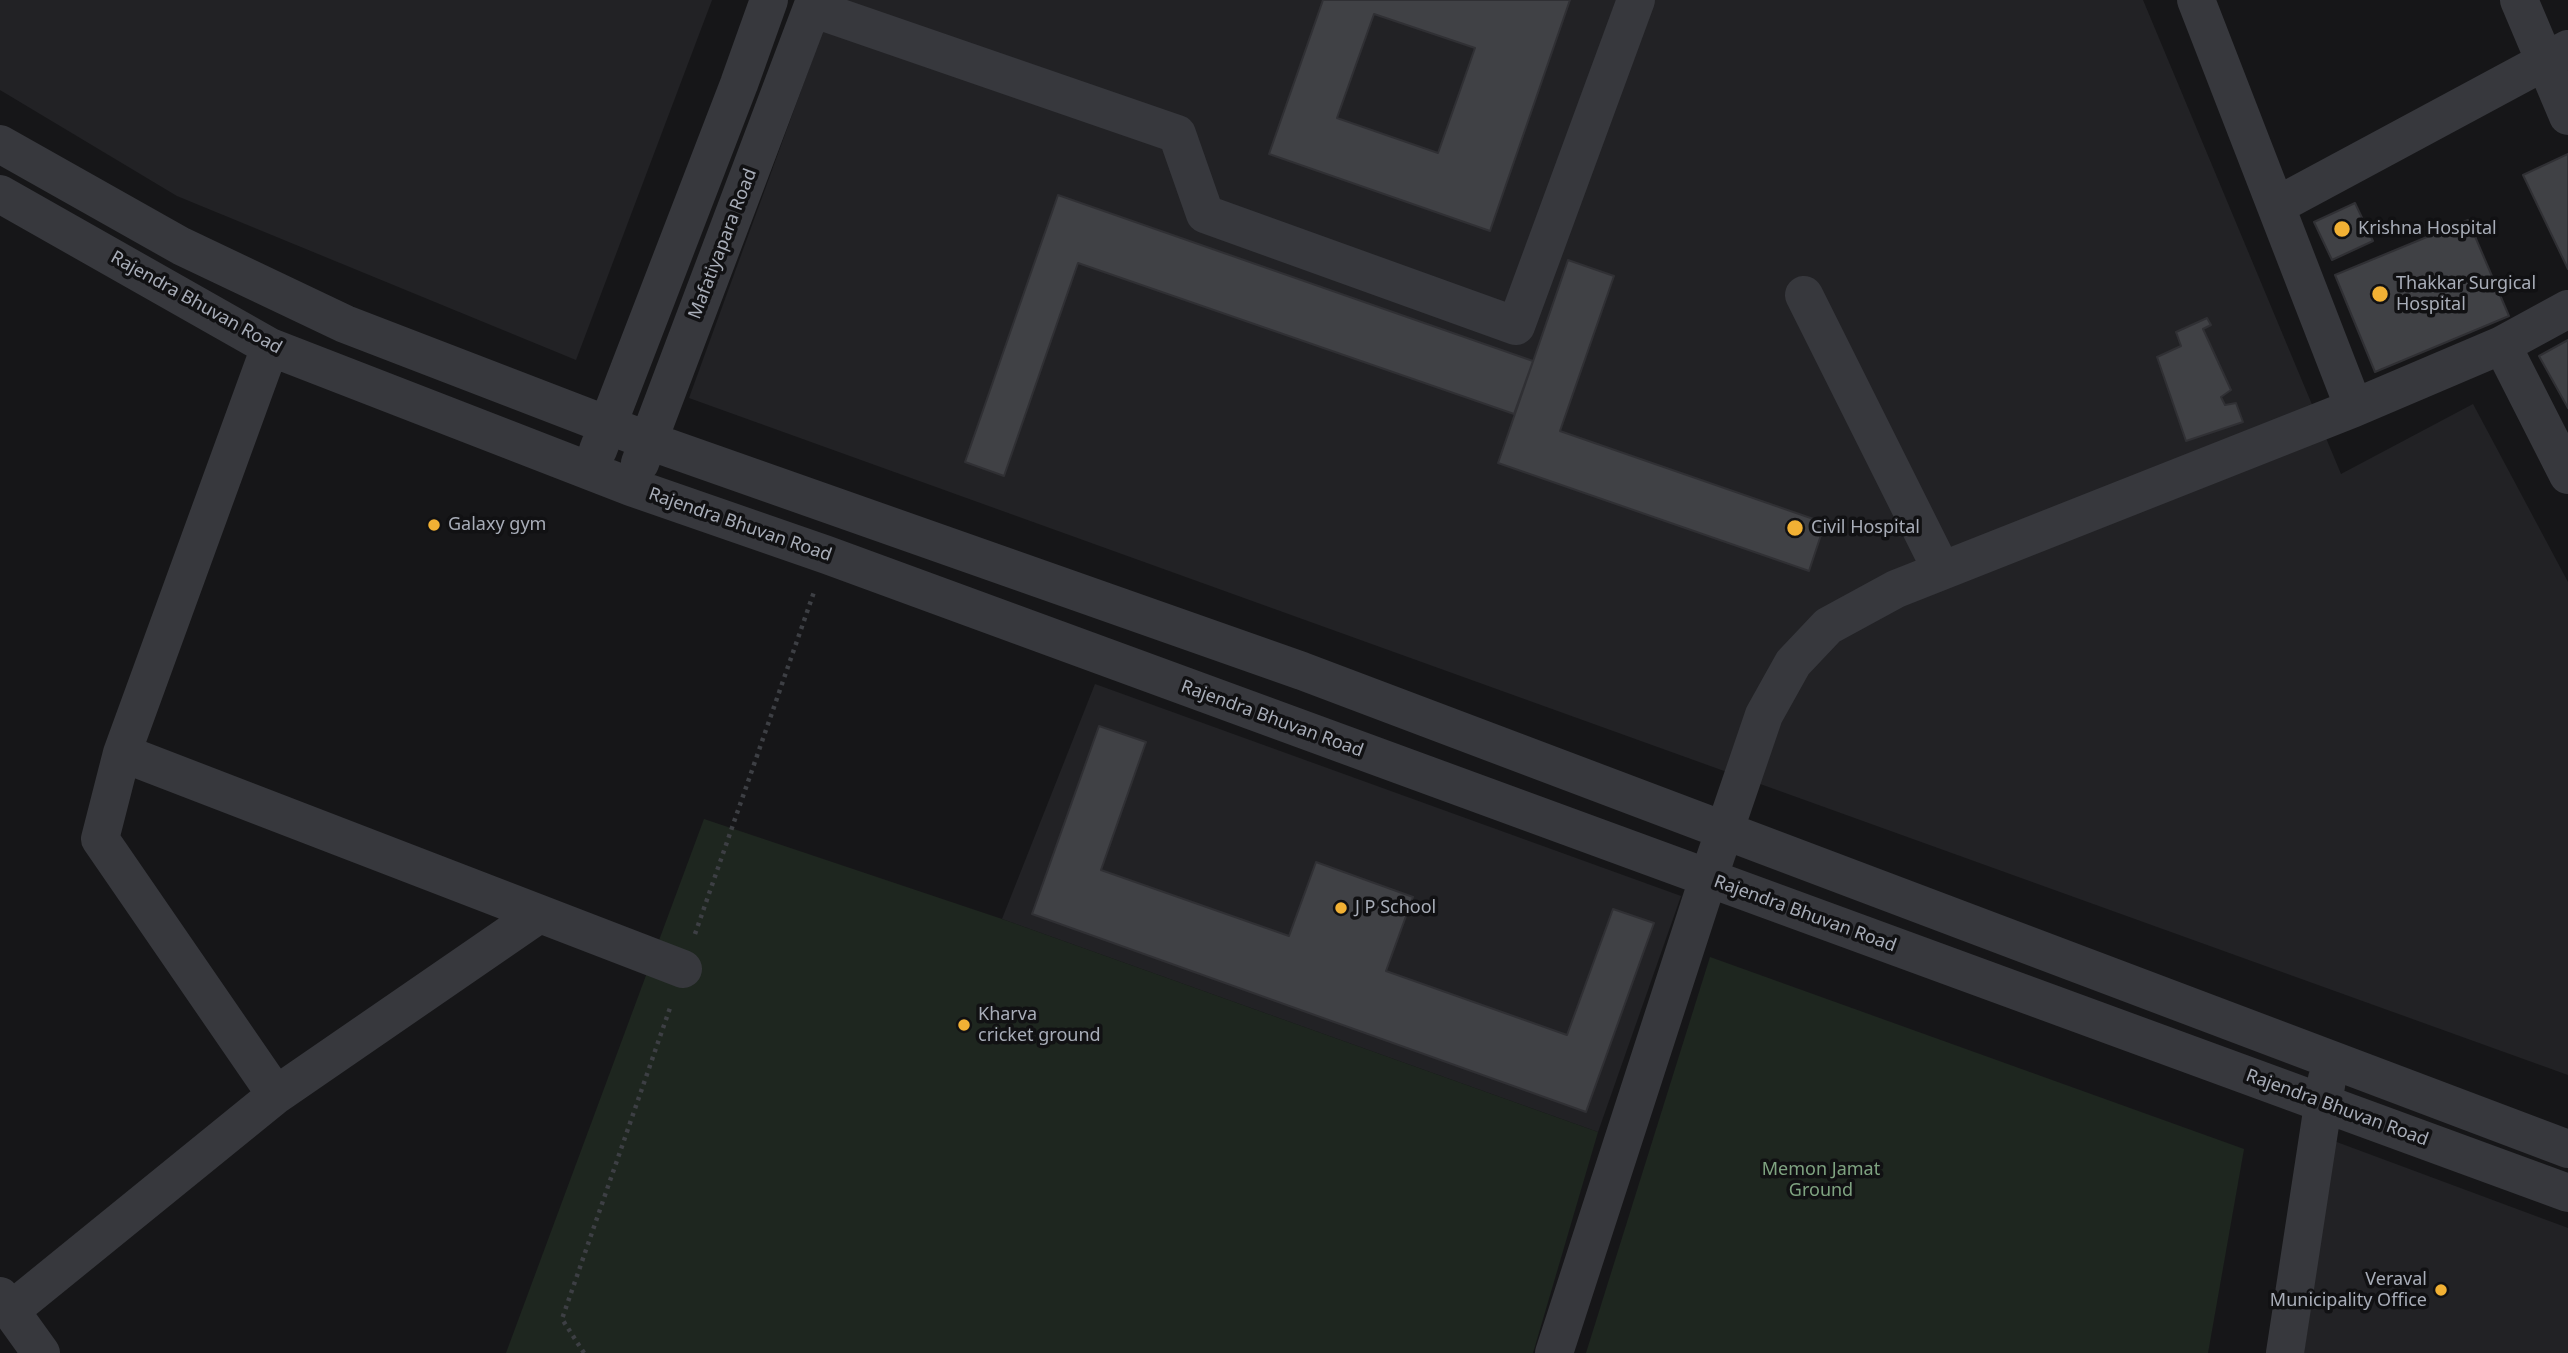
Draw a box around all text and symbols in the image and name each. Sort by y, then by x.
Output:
street label: Mafatiyapara Road [684,166,762,322]
place label: Krishna Hospital [2358,218,2497,240]
marker: Krishna Hospital [2332,219,2352,239]
street label: Rajendra Bhuvan Road [107,247,285,359]
place label: Thakkar Surgical Hospital [2396,273,2536,316]
marker: Thakkar Surgical Hospital [2370,284,2390,304]
street label: Rajendra Bhuvan Road [646,483,834,567]
place label: Galaxy gym [448,514,546,536]
marker: Galaxy gym [426,517,442,533]
place label: Civil Hospital [1811,517,1920,539]
marker: Civil Hospital [1785,518,1805,538]
street label: Rajendra Bhuvan Road [1178,676,1366,762]
street label: Rajendra Bhuvan Road [1711,871,1899,957]
place label: J P School [1355,897,1436,919]
marker: J P School [1333,900,1349,916]
place label: Kharva cricket ground [978,1004,1101,1046]
marker: Kharva cricket ground [956,1017,972,1033]
street label: Rajendra Bhuvan Road [2243,1065,2431,1151]
park label: Memon Jamat Ground [1762,1159,1880,1202]
place label: Veraval Municipality Office [2270,1269,2427,1312]
marker: Veraval Municipality Office [2433,1282,2449,1298]

